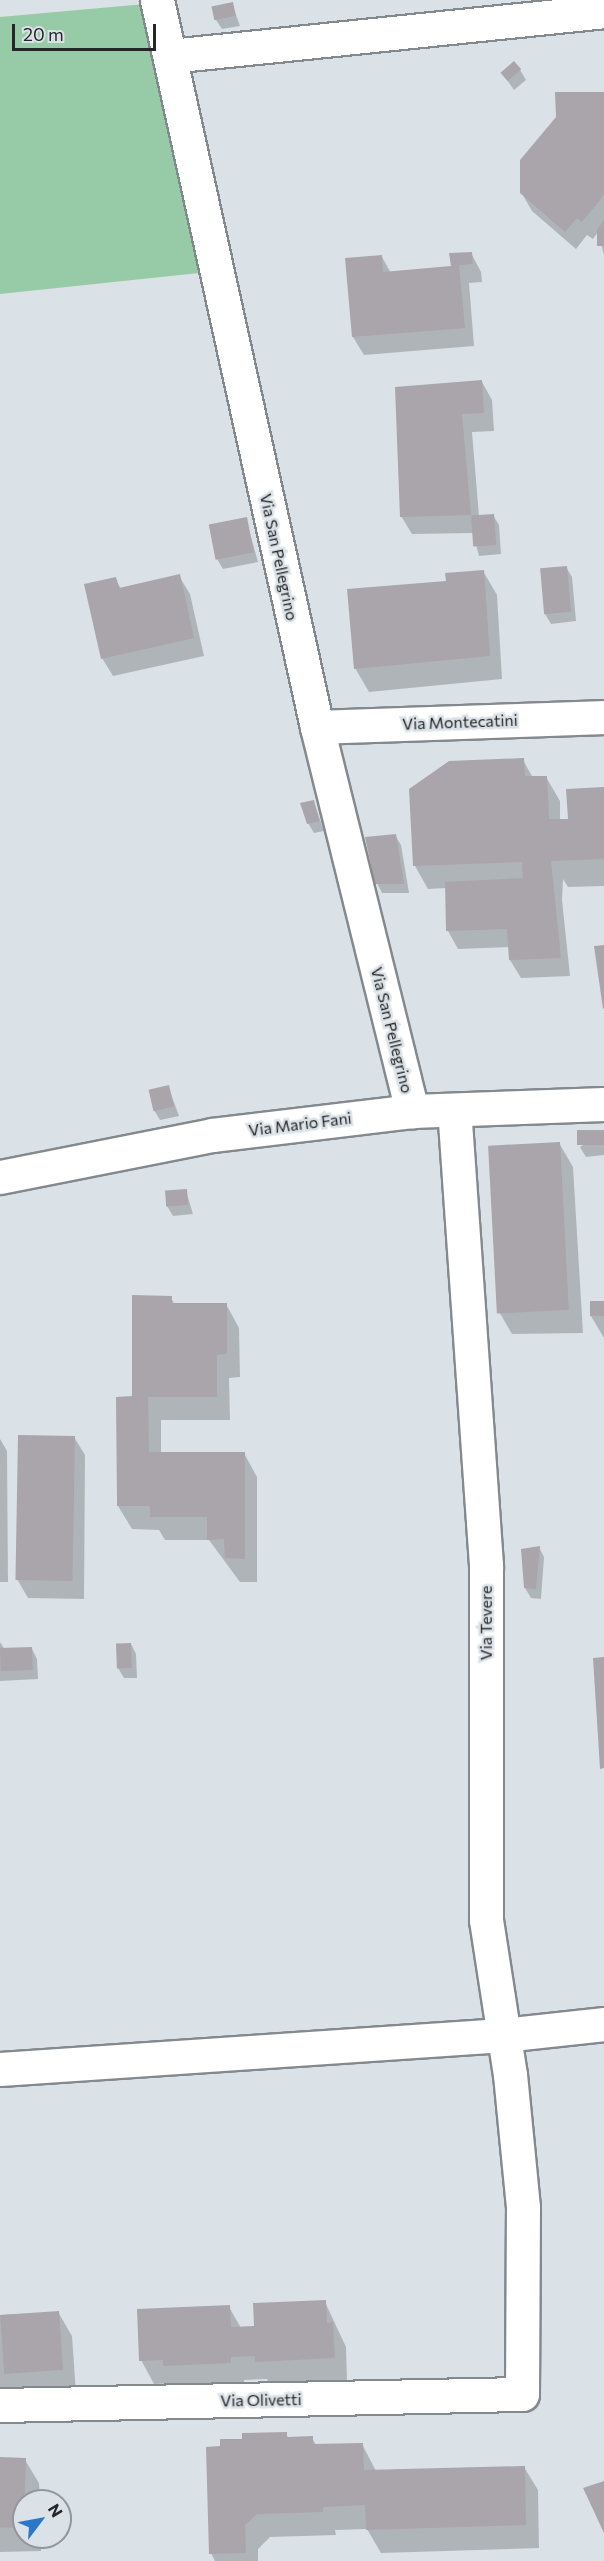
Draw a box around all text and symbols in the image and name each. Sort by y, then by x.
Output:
scale bar [15,12,159,50]
text: 20 m [23,23,64,45]
street label: Via San Pellegrino [256,492,302,622]
street label: Via Montecatini [402,710,518,734]
street label: Via San Pellegrino [367,965,417,1095]
street label: Via Mario Fani [247,1108,353,1140]
street label: Via Tevere [476,1586,496,1660]
street label: Via Olivetti [220,2390,302,2410]
north arrow [12,2489,72,2549]
text: N [45,2500,67,2520]

